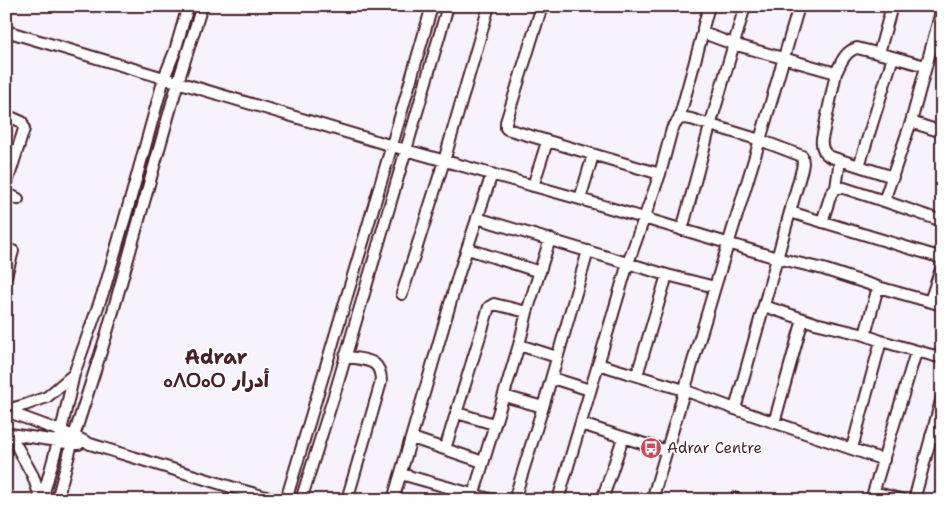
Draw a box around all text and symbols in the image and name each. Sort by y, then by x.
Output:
district label: Adrar ⴰⴷⵔⴰⵔ أدرار [163,344,270,393]
bus stop icon: Adrar Centre [639,436,663,460]
place label: Adrar Centre [667,438,762,458]

